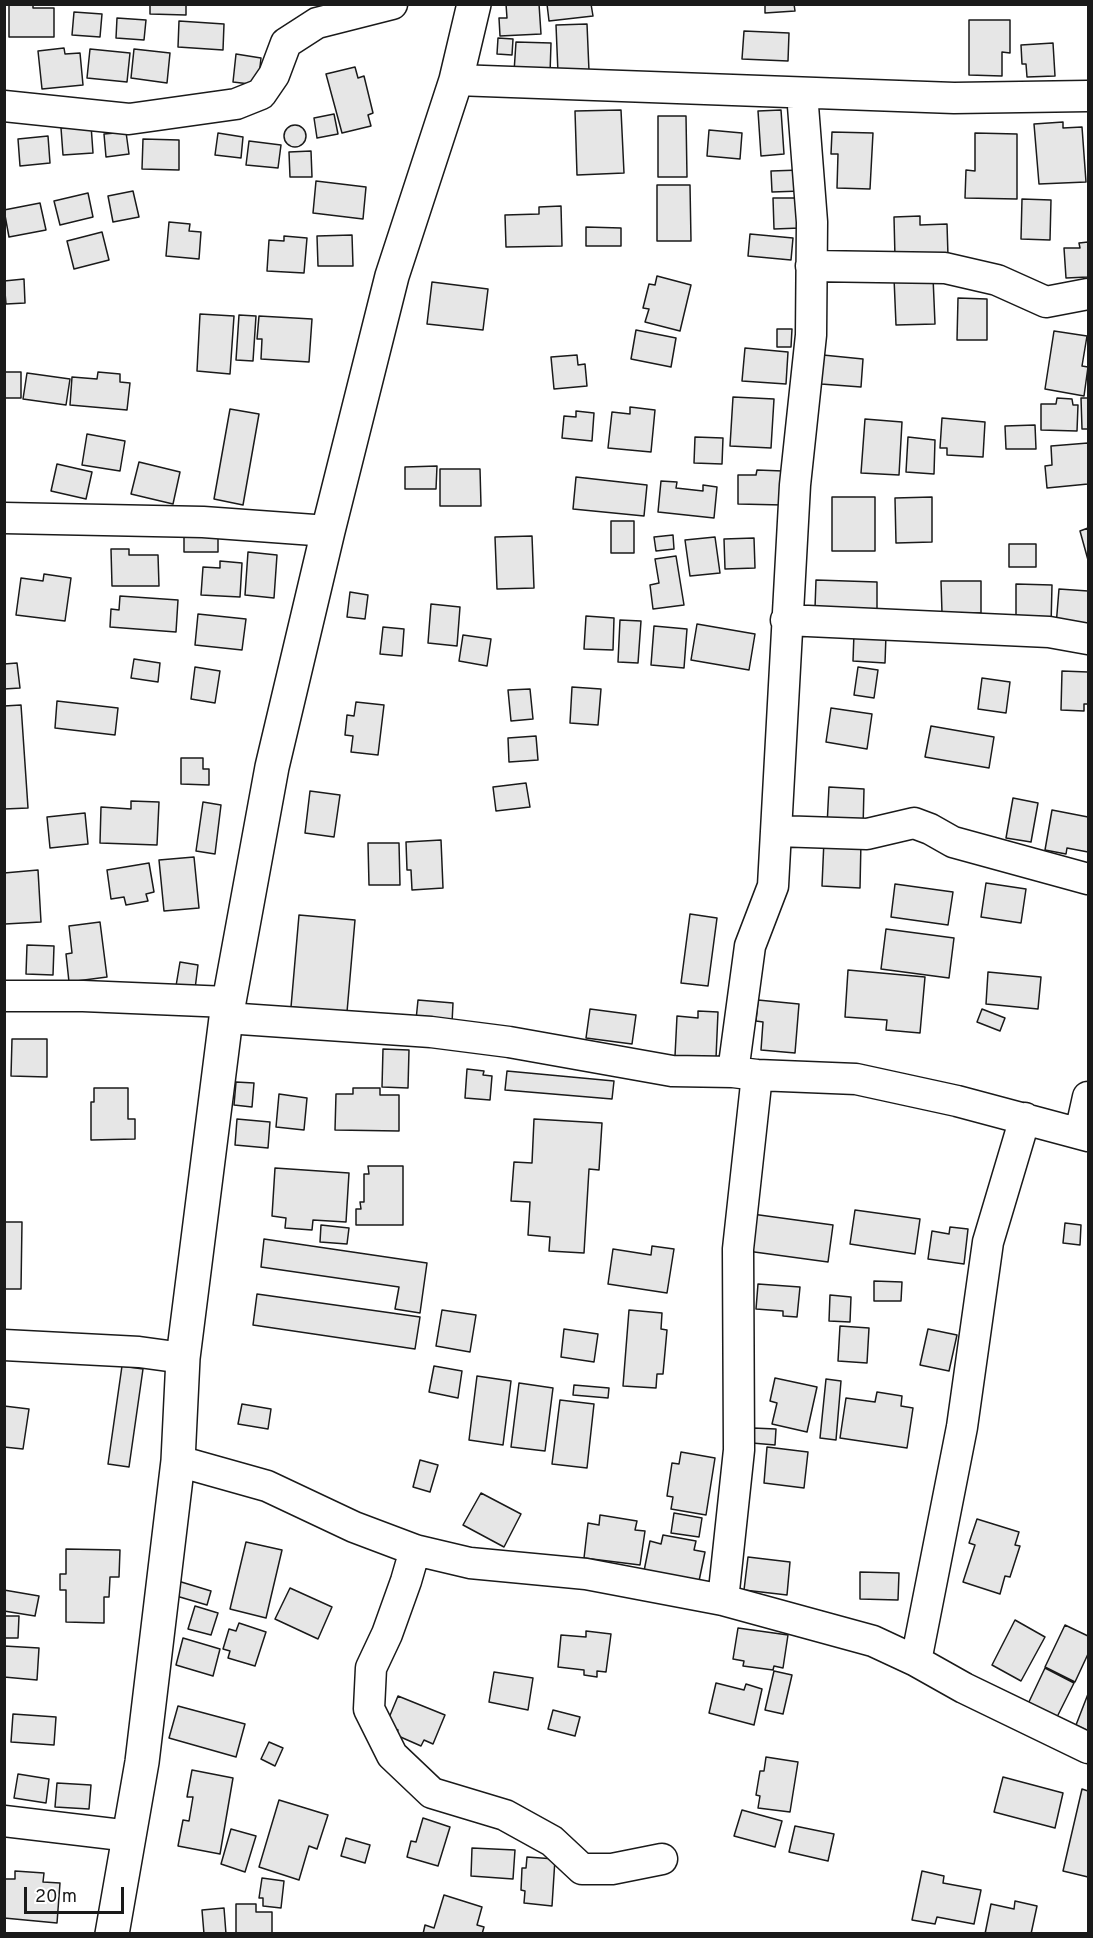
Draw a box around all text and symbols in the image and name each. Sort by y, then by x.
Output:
scale bar [27,1875,128,1913]
text: 20 m [35,1886,77,1909]

